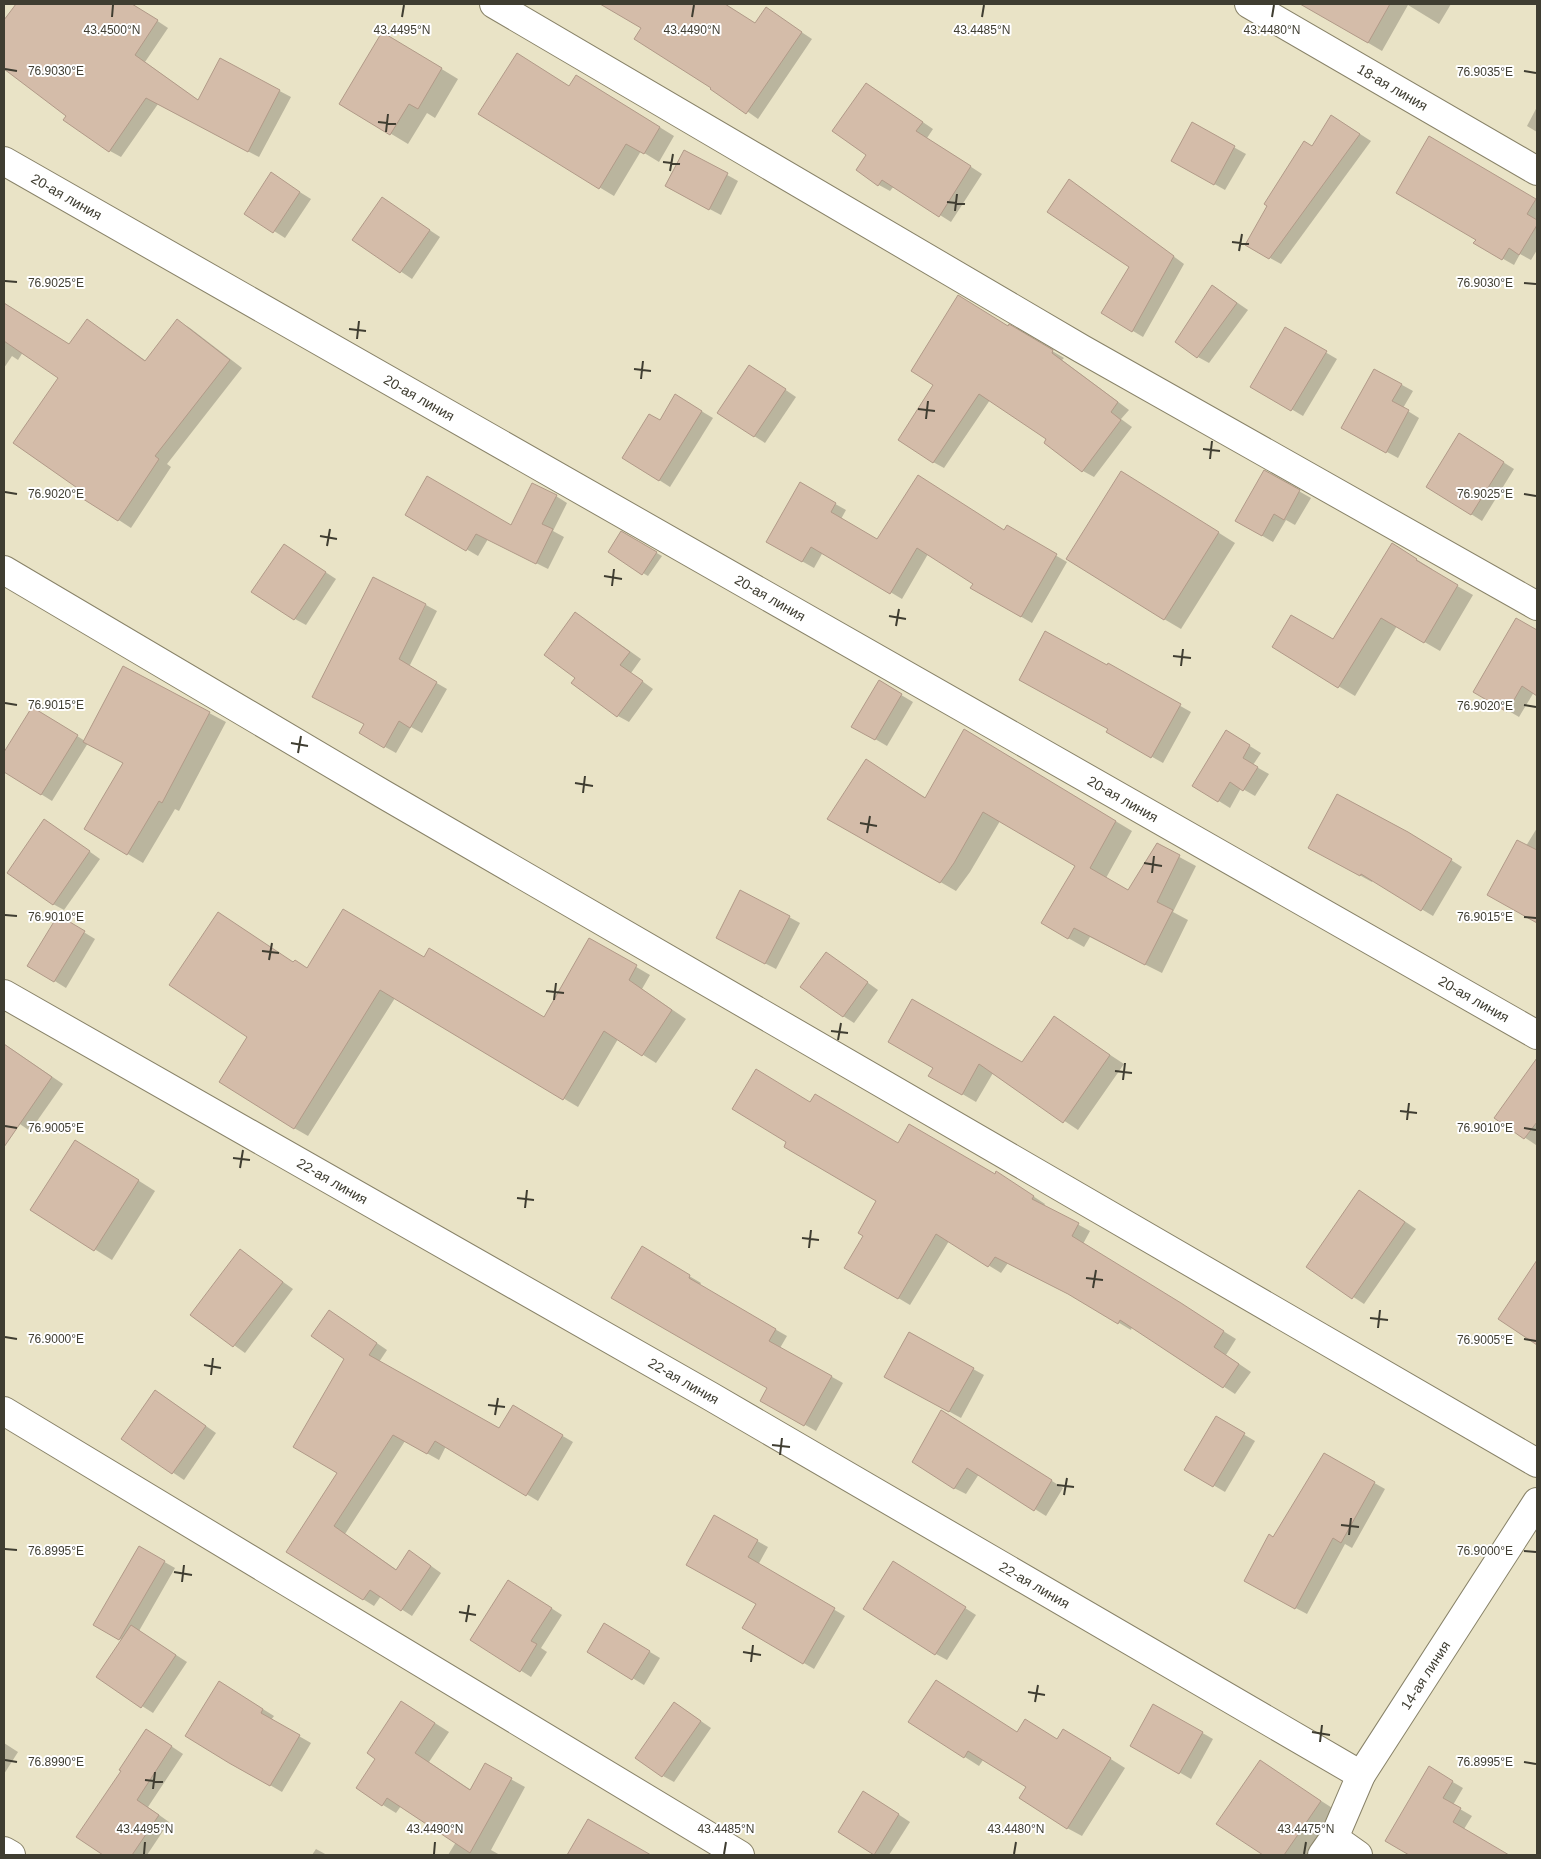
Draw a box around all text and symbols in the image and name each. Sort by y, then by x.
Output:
text: 43.4500°N [84,23,140,37]
text: 43.4495°N [374,23,430,37]
text: 43.4490°N [664,23,720,37]
text: 43.4485°N [954,23,1010,37]
text: 43.4480°N [1244,23,1300,37]
street label: 18-ая линия [1355,61,1431,114]
text: 76.9030°E [28,64,84,78]
text: 76.9035°E [1457,65,1513,79]
street label: 20-ая линия [28,170,105,223]
text: 76.9025°E [28,276,84,290]
text: 76.9030°E [1457,276,1513,290]
street label: 20-ая линия [381,371,457,424]
text: 76.9020°E [28,487,84,501]
text: 76.9025°E [1457,487,1513,501]
street label: 20-ая линия [732,571,808,624]
text: 76.9015°E [28,698,84,712]
text: 76.9020°E [1457,699,1513,713]
street label: 20-ая линия [1085,772,1161,825]
text: 76.9010°E [28,910,84,924]
text: 76.9015°E [1457,910,1513,924]
street label: 20-ая линия [1436,973,1512,1025]
text: 76.9005°E [28,1121,84,1135]
text: 76.9010°E [1457,1121,1513,1135]
street label: 22-ая линия [294,1155,371,1207]
text: 76.9000°E [28,1332,84,1346]
text: 76.9005°E [1457,1333,1513,1347]
street label: 22-ая линия [645,1355,722,1407]
text: 76.8995°E [28,1544,84,1558]
text: 76.9000°E [1457,1544,1513,1558]
street label: 22-ая линия [997,1558,1073,1612]
street label: 14-ая линия [1397,1638,1453,1713]
text: 76.8990°E [28,1755,84,1769]
text: 76.8995°E [1457,1755,1513,1769]
text: 43.4495°N [117,1822,173,1836]
text: 43.4490°N [407,1822,463,1836]
text: 43.4485°N [698,1822,754,1836]
text: 43.4480°N [988,1822,1044,1836]
text: 43.4475°N [1278,1822,1334,1836]

